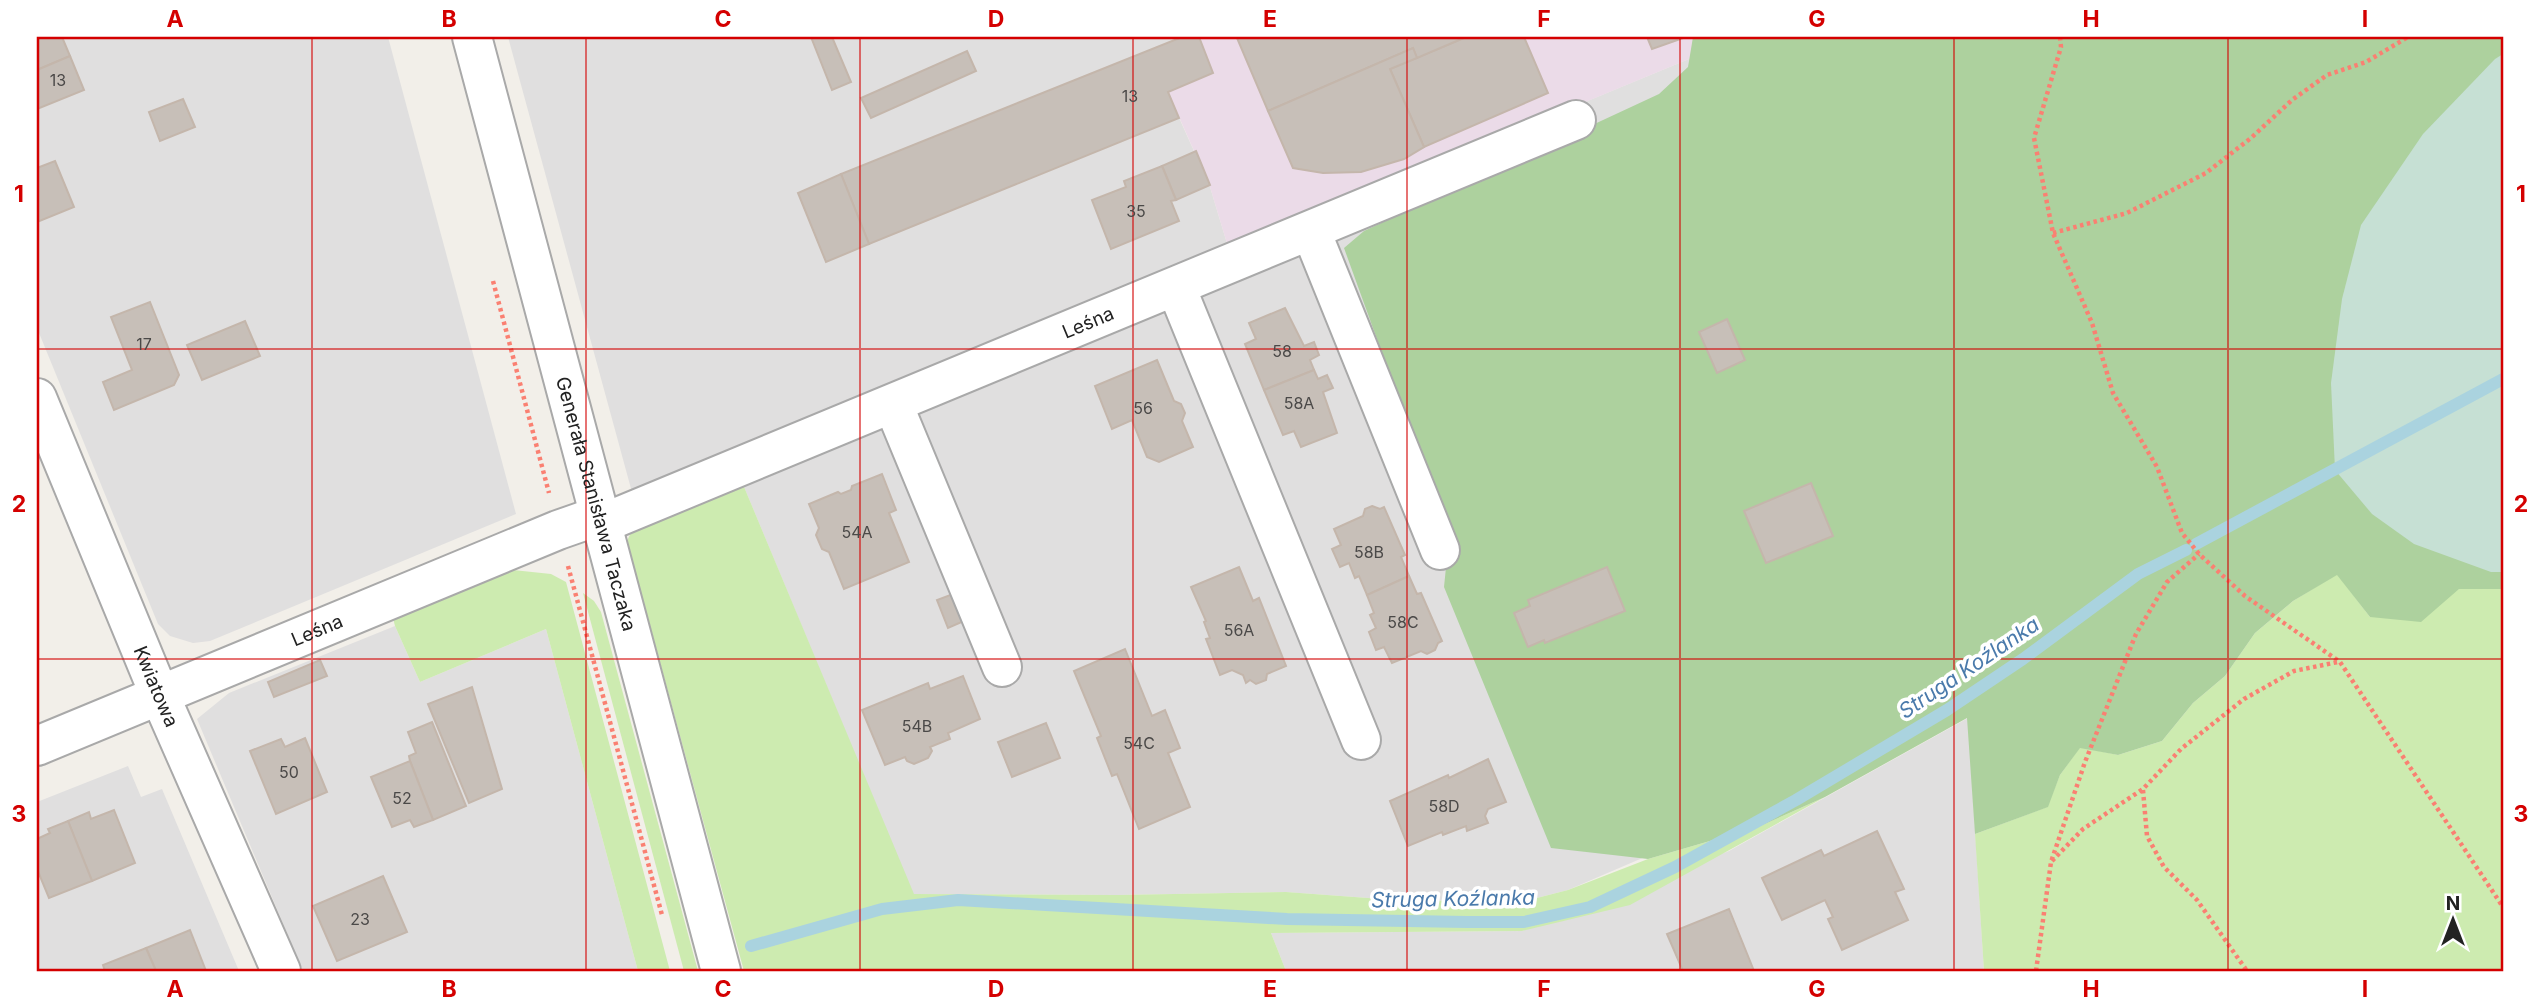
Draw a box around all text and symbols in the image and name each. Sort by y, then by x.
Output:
text: A [166,5,184,33]
text: B [441,5,457,33]
text: C [714,5,732,33]
text: D [988,5,1004,33]
text: E [1263,5,1277,33]
text: F [1537,5,1551,33]
text: G [1808,5,1826,33]
text: H [2082,5,2100,33]
text: I [2362,5,2368,33]
house number: 13 [50,70,66,90]
house number: 13 [1122,86,1138,106]
text: 1 [14,180,24,208]
text: 1 [2516,180,2526,208]
house number: 35 [1126,201,1146,221]
street label: Leśna [1059,302,1117,344]
house number: 17 [136,334,152,354]
house number: 58 [1272,341,1292,361]
street label: Generała Stanisława Taczaka [551,374,641,634]
house number: 58A [1284,393,1314,413]
house number: 56 [1133,398,1153,418]
text: 2 [12,490,26,518]
text: 2 [2514,490,2528,518]
house number: 54A [841,522,873,542]
house number: 58B [1354,542,1384,562]
street label: Leśna [288,610,346,651]
water label: Struga Koźlanka [1894,611,2044,724]
house number: 58C [1387,612,1419,632]
house number: 56A [1224,620,1254,640]
street label: Kwiatowa [129,643,183,731]
house number: 54B [902,716,932,736]
house number: 54C [1123,733,1155,753]
house number: 50 [279,762,299,782]
house number: 52 [392,788,412,808]
house number: 58D [1428,796,1460,816]
text: 3 [12,800,26,828]
text: 3 [2514,800,2528,828]
water label: Struga Koźlanka [1371,885,1535,912]
north arrow [2418,886,2488,956]
text: N [2446,892,2460,915]
house number: 23 [350,909,370,929]
text: A [166,975,184,1003]
text: B [441,975,457,1003]
text: C [714,975,732,1003]
text: D [988,975,1004,1003]
text: E [1263,975,1277,1003]
text: F [1537,975,1551,1003]
text: G [1808,975,1826,1003]
text: H [2082,975,2100,1003]
text: I [2362,975,2368,1003]

